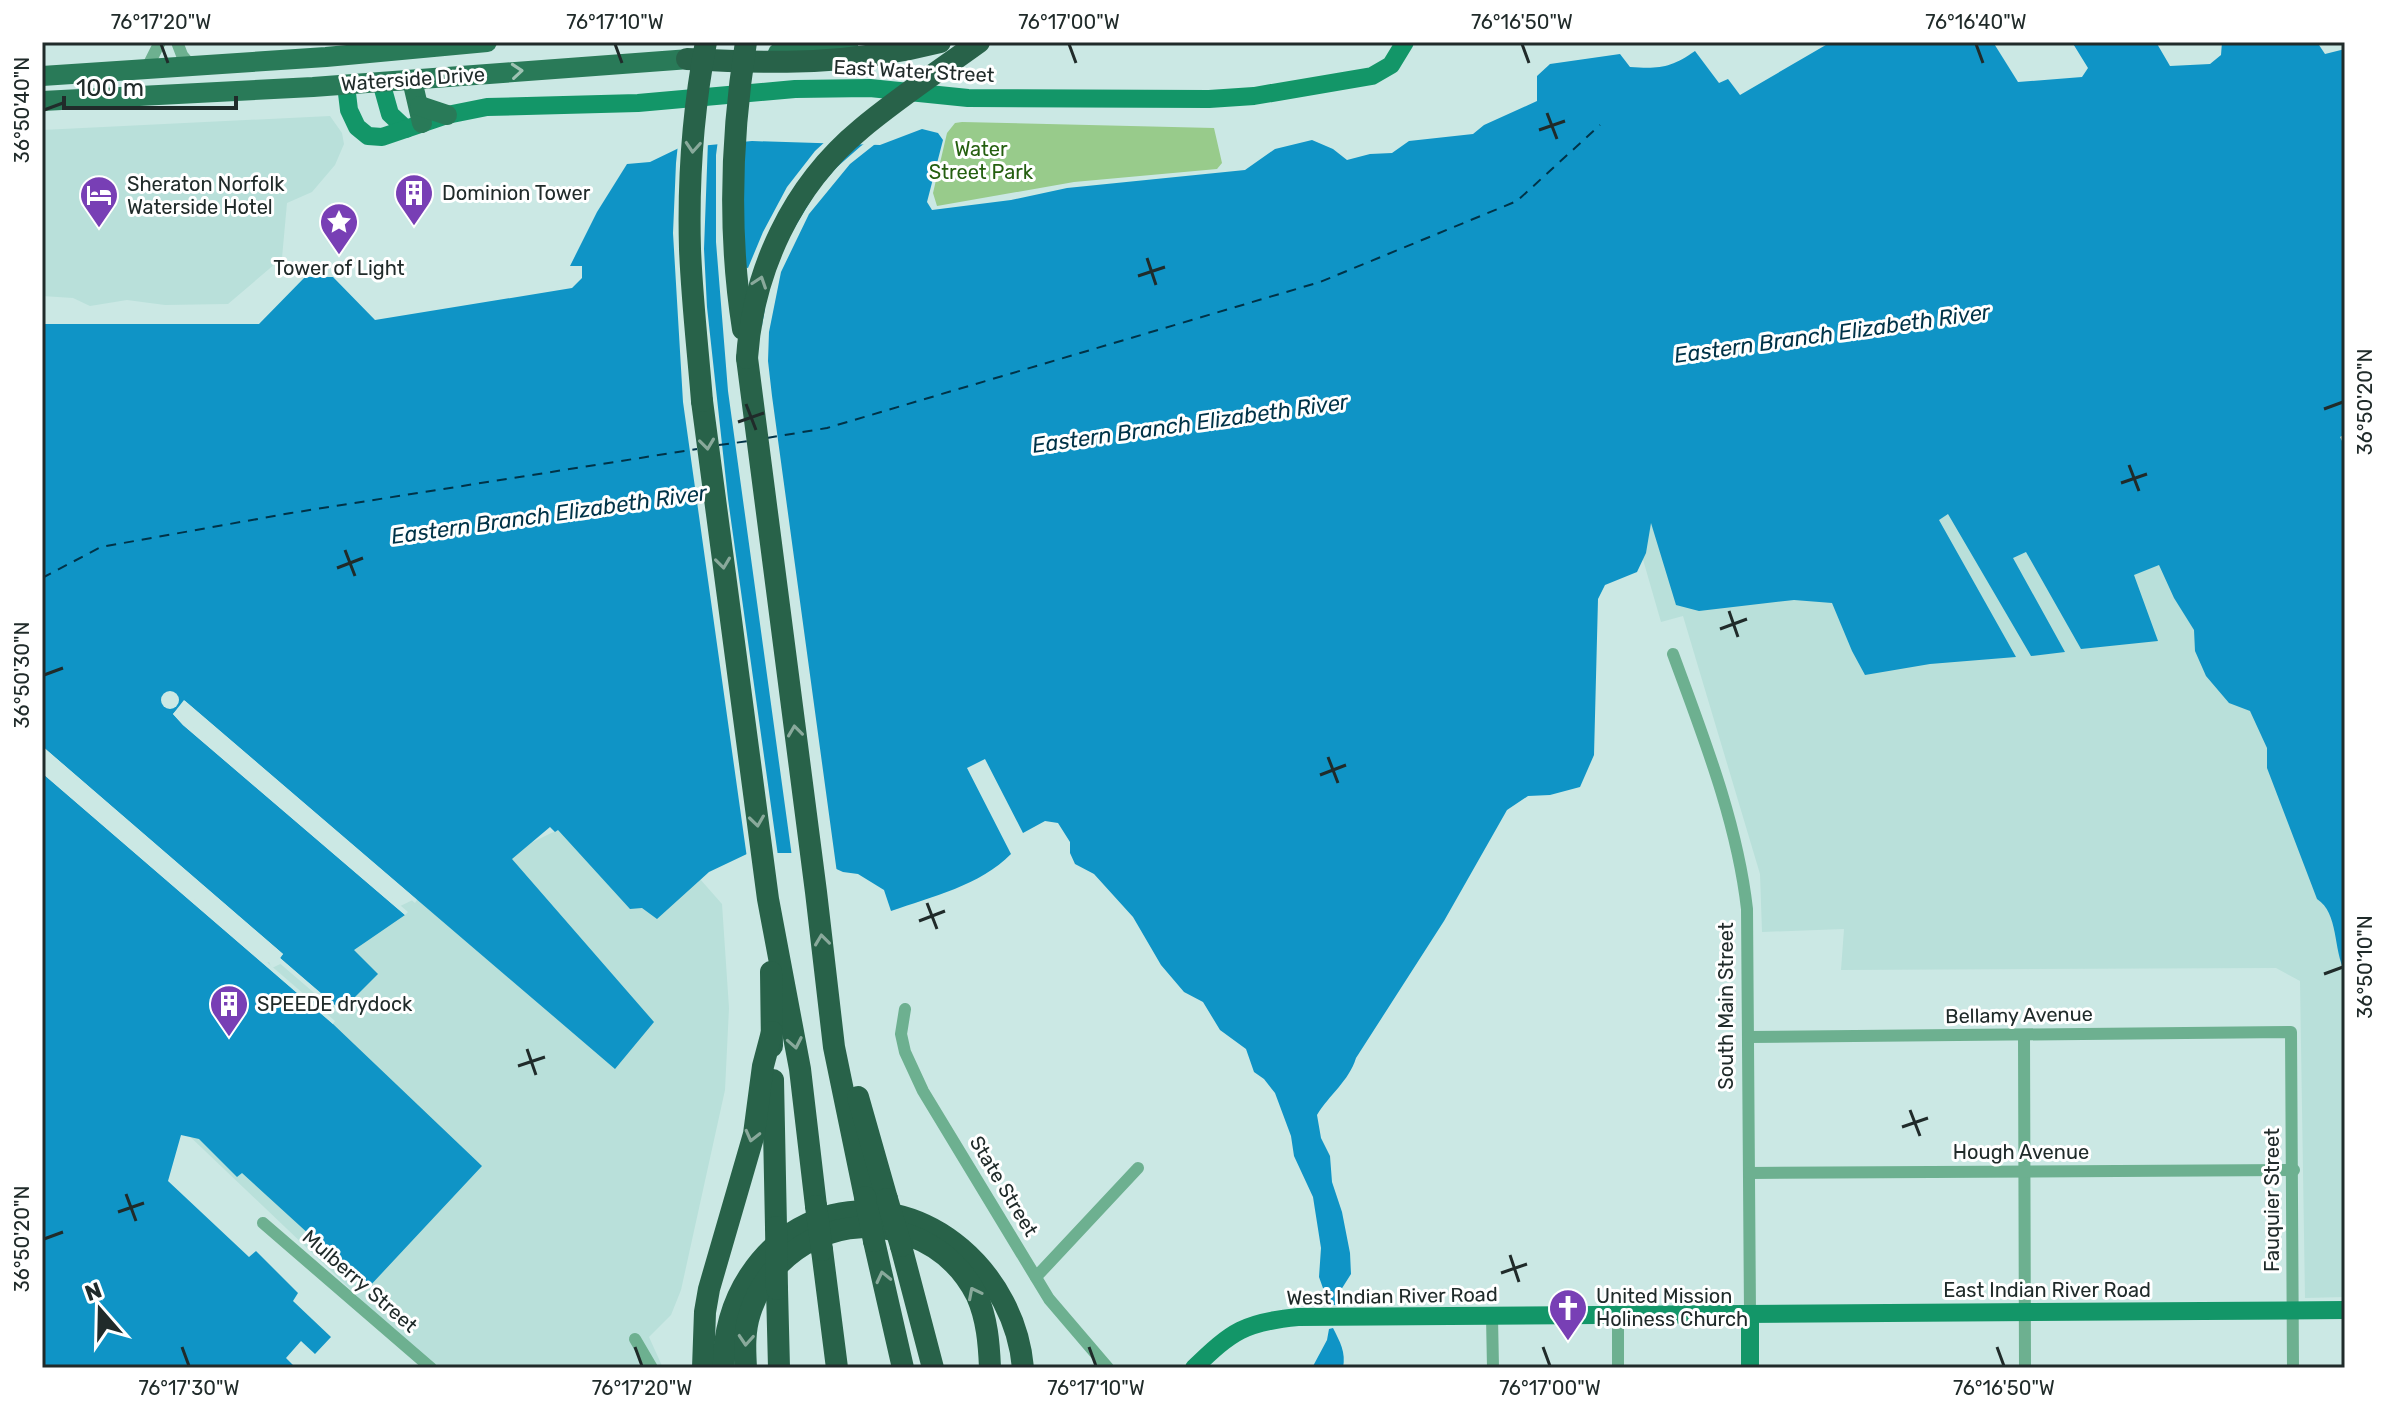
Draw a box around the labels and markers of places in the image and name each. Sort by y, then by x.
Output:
place label: Sheraton Norfolk Waterside Hotel [127,172,285,219]
building icon: Dominion Tower [393,172,435,227]
hotel icon: Sheraton Norfolk Waterside Hotel [78,174,120,229]
place label: Dominion Tower [442,181,591,205]
place icon: Tower of Light [318,201,360,256]
place label: Tower of Light [273,256,405,280]
building icon: SPEEDE drydock [208,983,250,1038]
place label: SPEEDE drydock [257,992,413,1016]
place label: United Mission Holiness Church [1596,1284,1748,1331]
church icon: United Mission Holiness Church [1547,1287,1589,1342]

